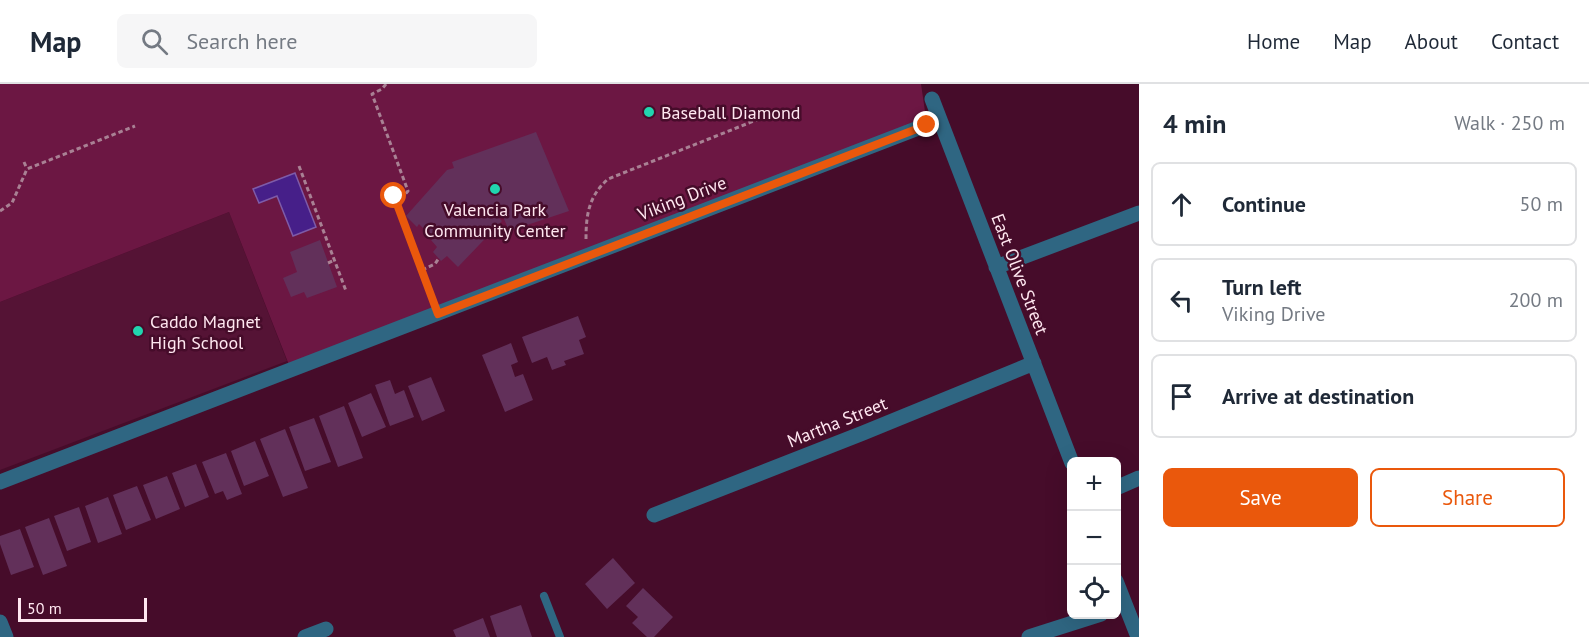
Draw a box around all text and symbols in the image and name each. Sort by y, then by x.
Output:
search box [117,14,537,68]
text: Map [30,23,81,60]
icon: search [138,25,171,58]
text: Search here [186,27,297,55]
text: Home [1247,28,1300,55]
text: Map [1333,28,1372,55]
text: About [1405,28,1458,55]
text: Contact [1491,28,1559,55]
place label: Baseball Diamond [661,101,800,124]
marker: Baseball Diamond [642,105,656,119]
text: 4 min [1163,107,1226,140]
text: Walk · 250 m [1454,110,1565,136]
route end [913,111,939,137]
street label: Viking Drive [633,171,730,226]
route start [380,182,406,208]
marker: Valencia Park Community Center [488,182,502,196]
icon: ahead [1165,188,1198,221]
text: Continue [1222,190,1306,218]
text: 50 m [1520,191,1563,217]
place label: Valencia Park Community Center [424,198,566,242]
street label: East Olive Street [986,210,1054,338]
text: Turn left [1222,273,1302,301]
icon: left [1165,284,1198,317]
text: 200 m [1509,287,1563,313]
text: Viking Drive [1222,301,1326,327]
place label: Caddo Magnet High School [150,310,261,354]
marker: Caddo Magnet High School [131,324,145,338]
icon: arrive [1165,380,1198,413]
text: Arrive at destination [1222,382,1414,410]
street label: Martha Street [784,392,890,452]
map controls [1067,457,1121,619]
button: + [1067,457,1121,511]
button: Save [1163,468,1358,527]
button: Share [1370,468,1565,527]
button: − [1067,511,1121,565]
button: locate [1067,565,1121,619]
scale bar [18,595,147,622]
text: 50 m [27,598,62,618]

